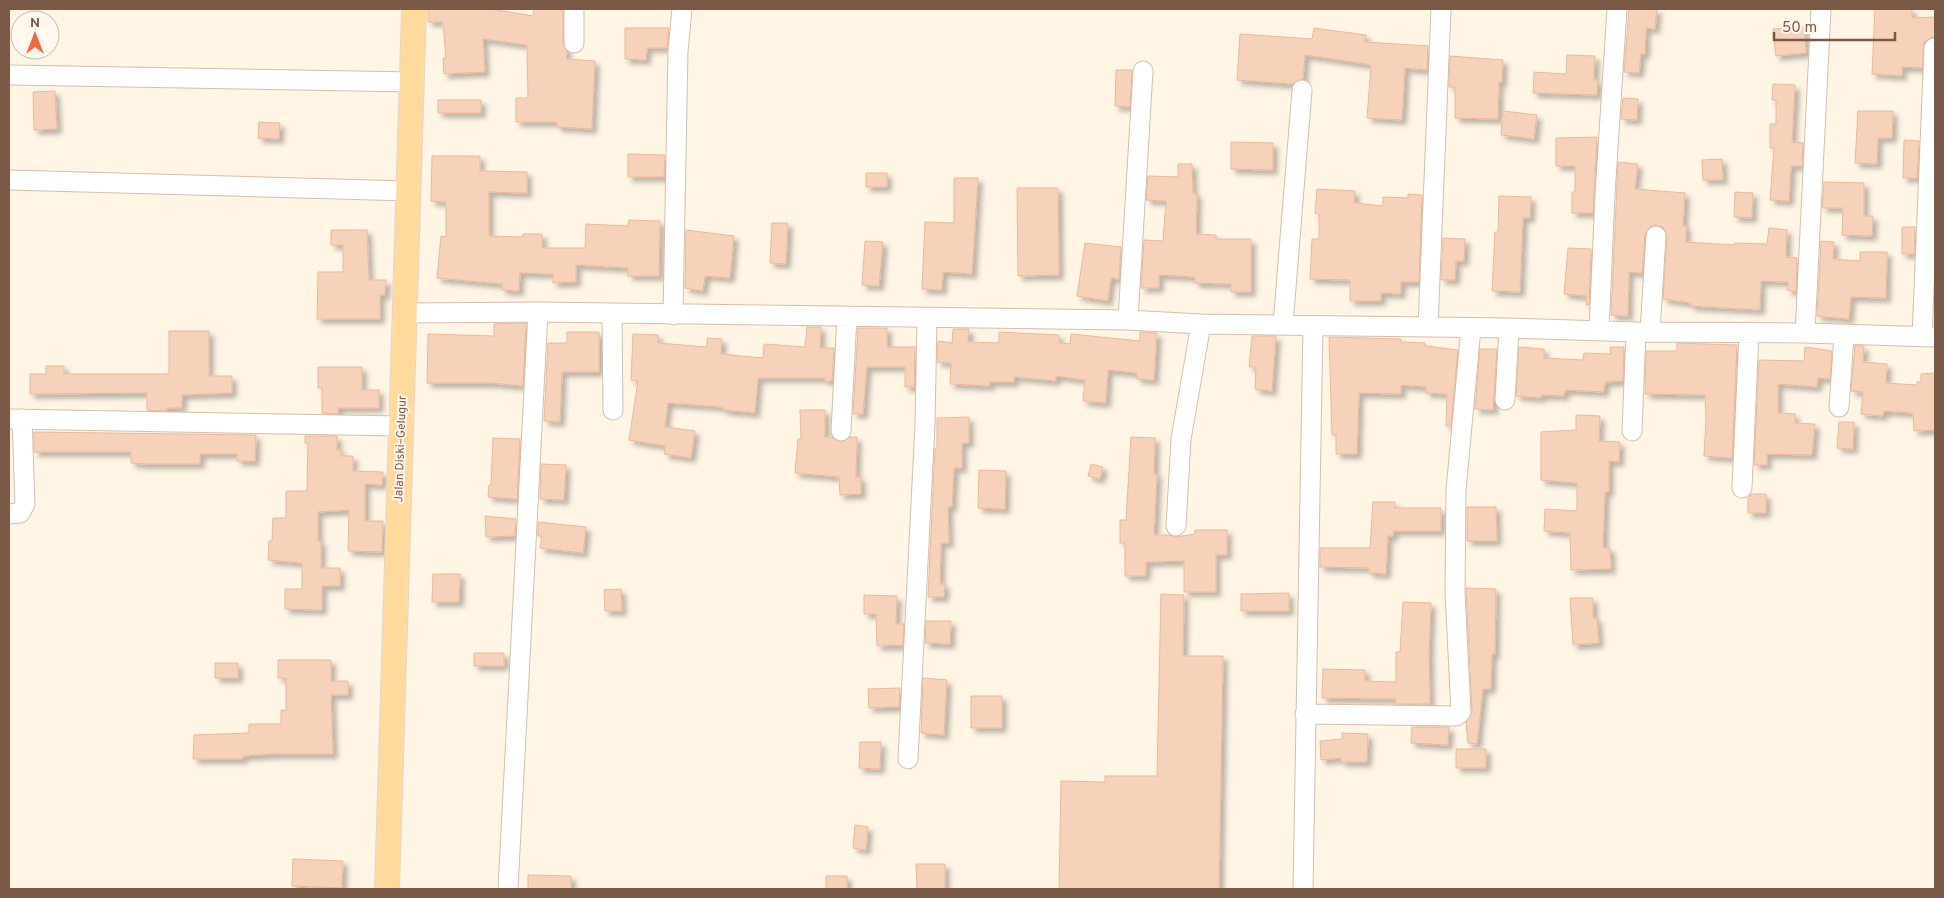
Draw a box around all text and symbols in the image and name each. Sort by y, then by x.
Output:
north arrow [10,10,60,60]
scale bar [1774,10,1895,42]
text: N [30,15,40,32]
text: 50 m [1782,19,1817,38]
street label: Jalan Diski–Gelugur [391,395,411,503]

